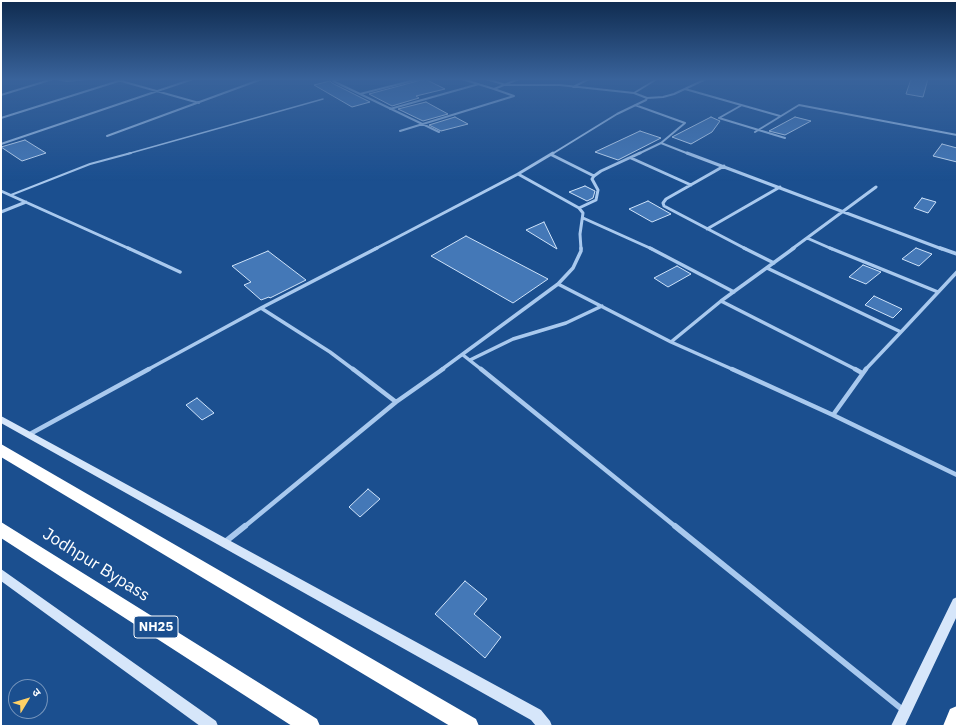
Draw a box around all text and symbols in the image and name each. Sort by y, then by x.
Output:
street label: Jodhpur Bypass [39,524,153,606]
road number: NH25 [134,616,178,638]
north arrow [8,679,48,719]
text: उ [29,685,44,699]

